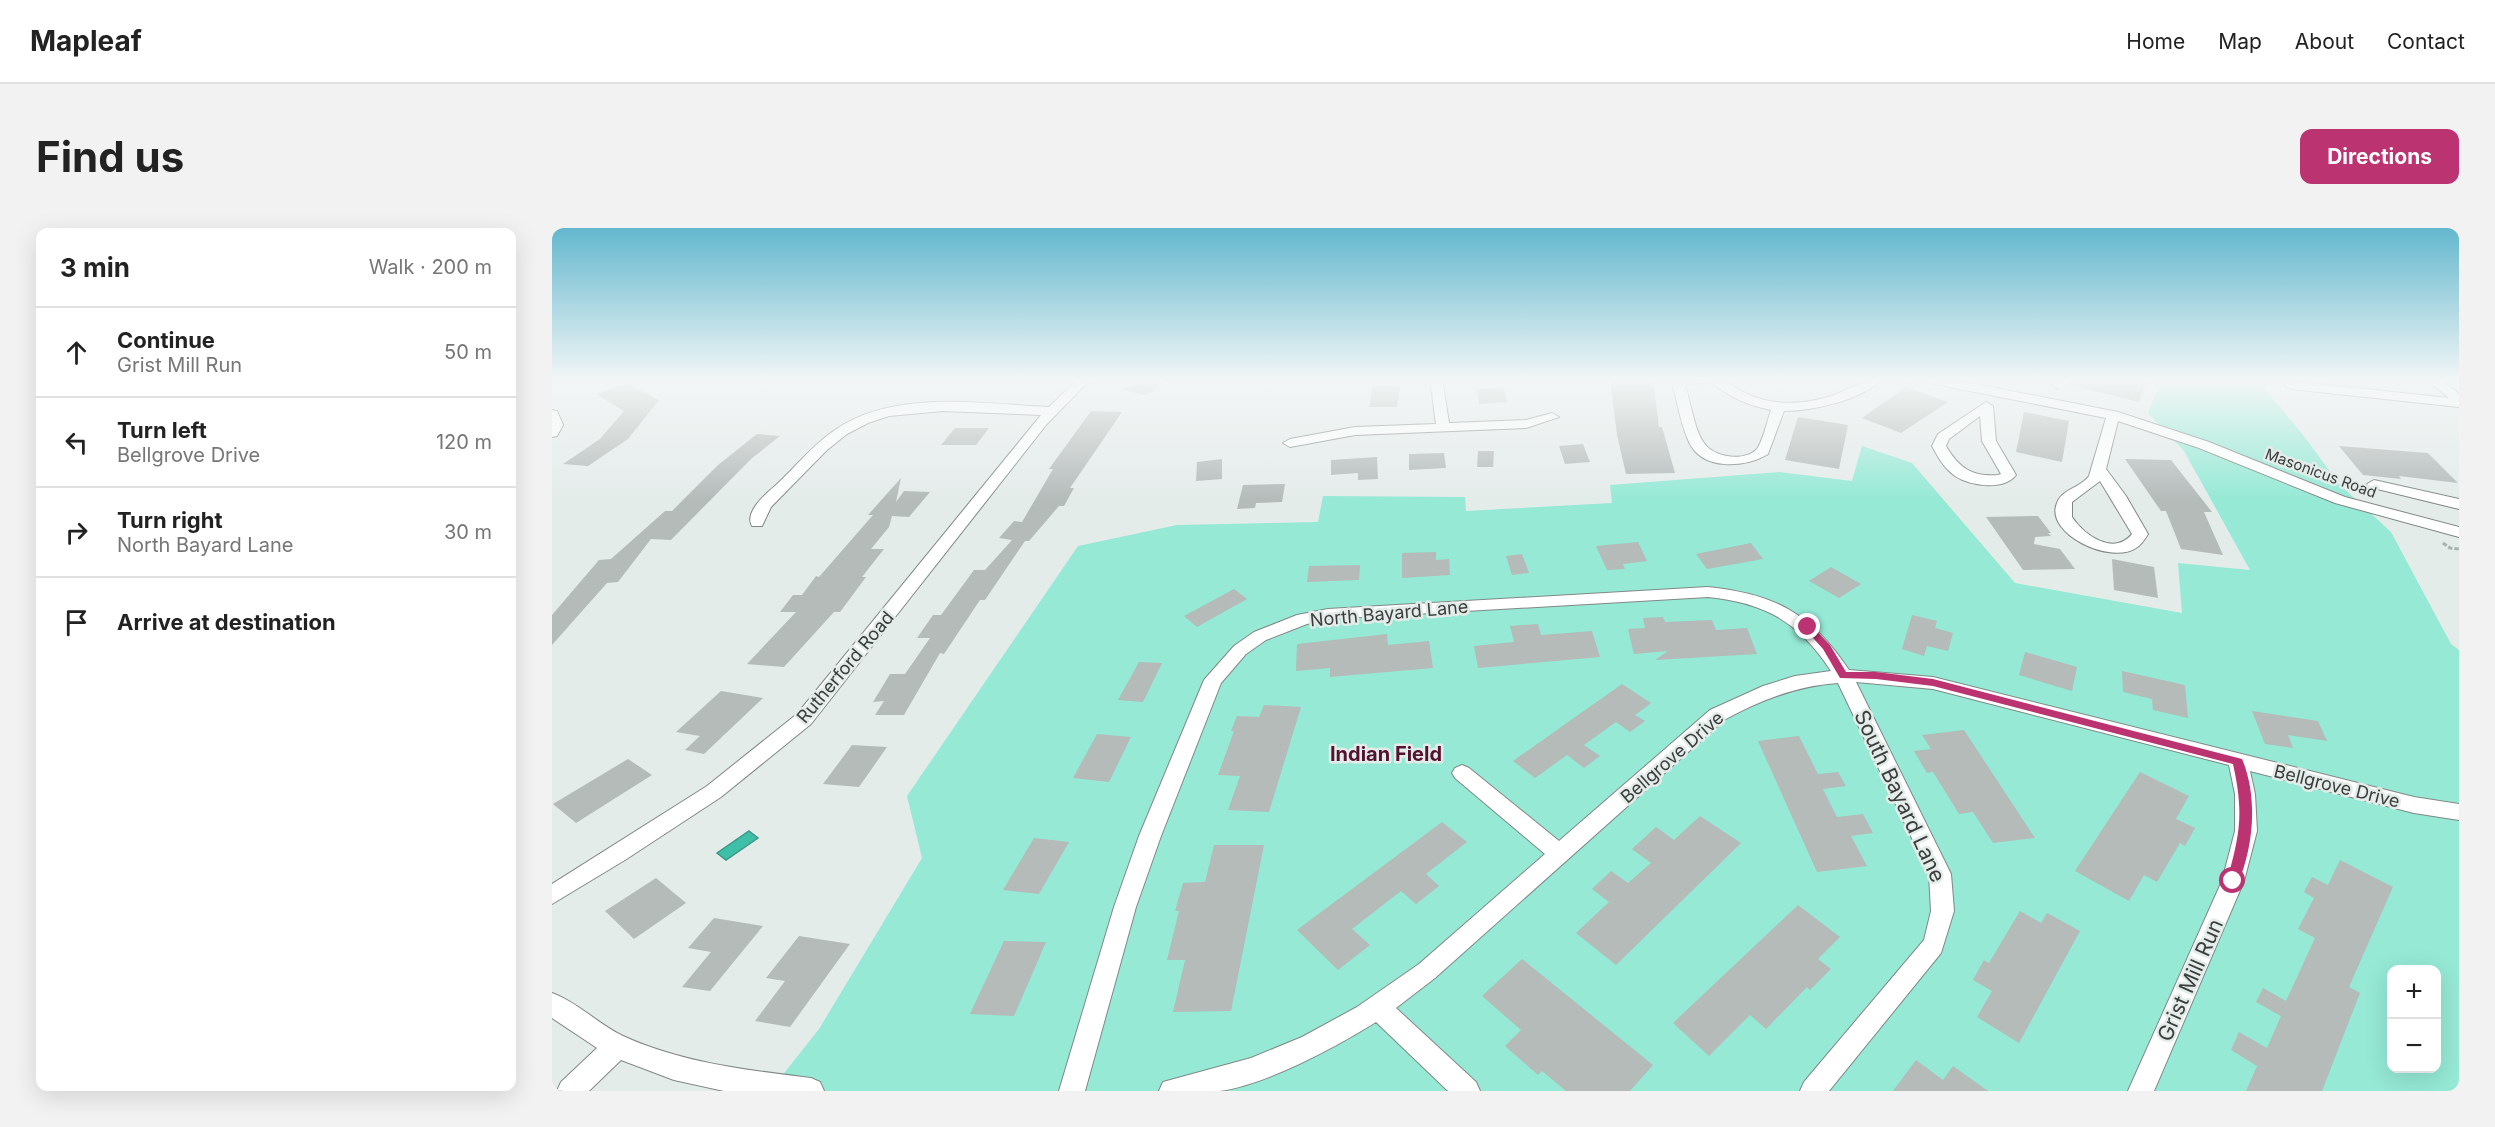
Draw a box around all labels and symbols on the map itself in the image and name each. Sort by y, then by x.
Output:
street label: Masonicus Road [2263,444,2379,502]
street label: North Bayard Lane [1309,596,1469,630]
street label: Rutherford Road [792,607,898,727]
route end [1794,613,1820,639]
street label: South Bayard Lane [1849,706,1951,886]
street label: Bellgrove Drive [1616,707,1728,807]
district label: Indian Field [1330,742,1442,766]
street label: Bellgrove Drive [2272,760,2402,812]
route start [2219,867,2245,893]
street label: Grist Mill Run [2152,915,2228,1045]

